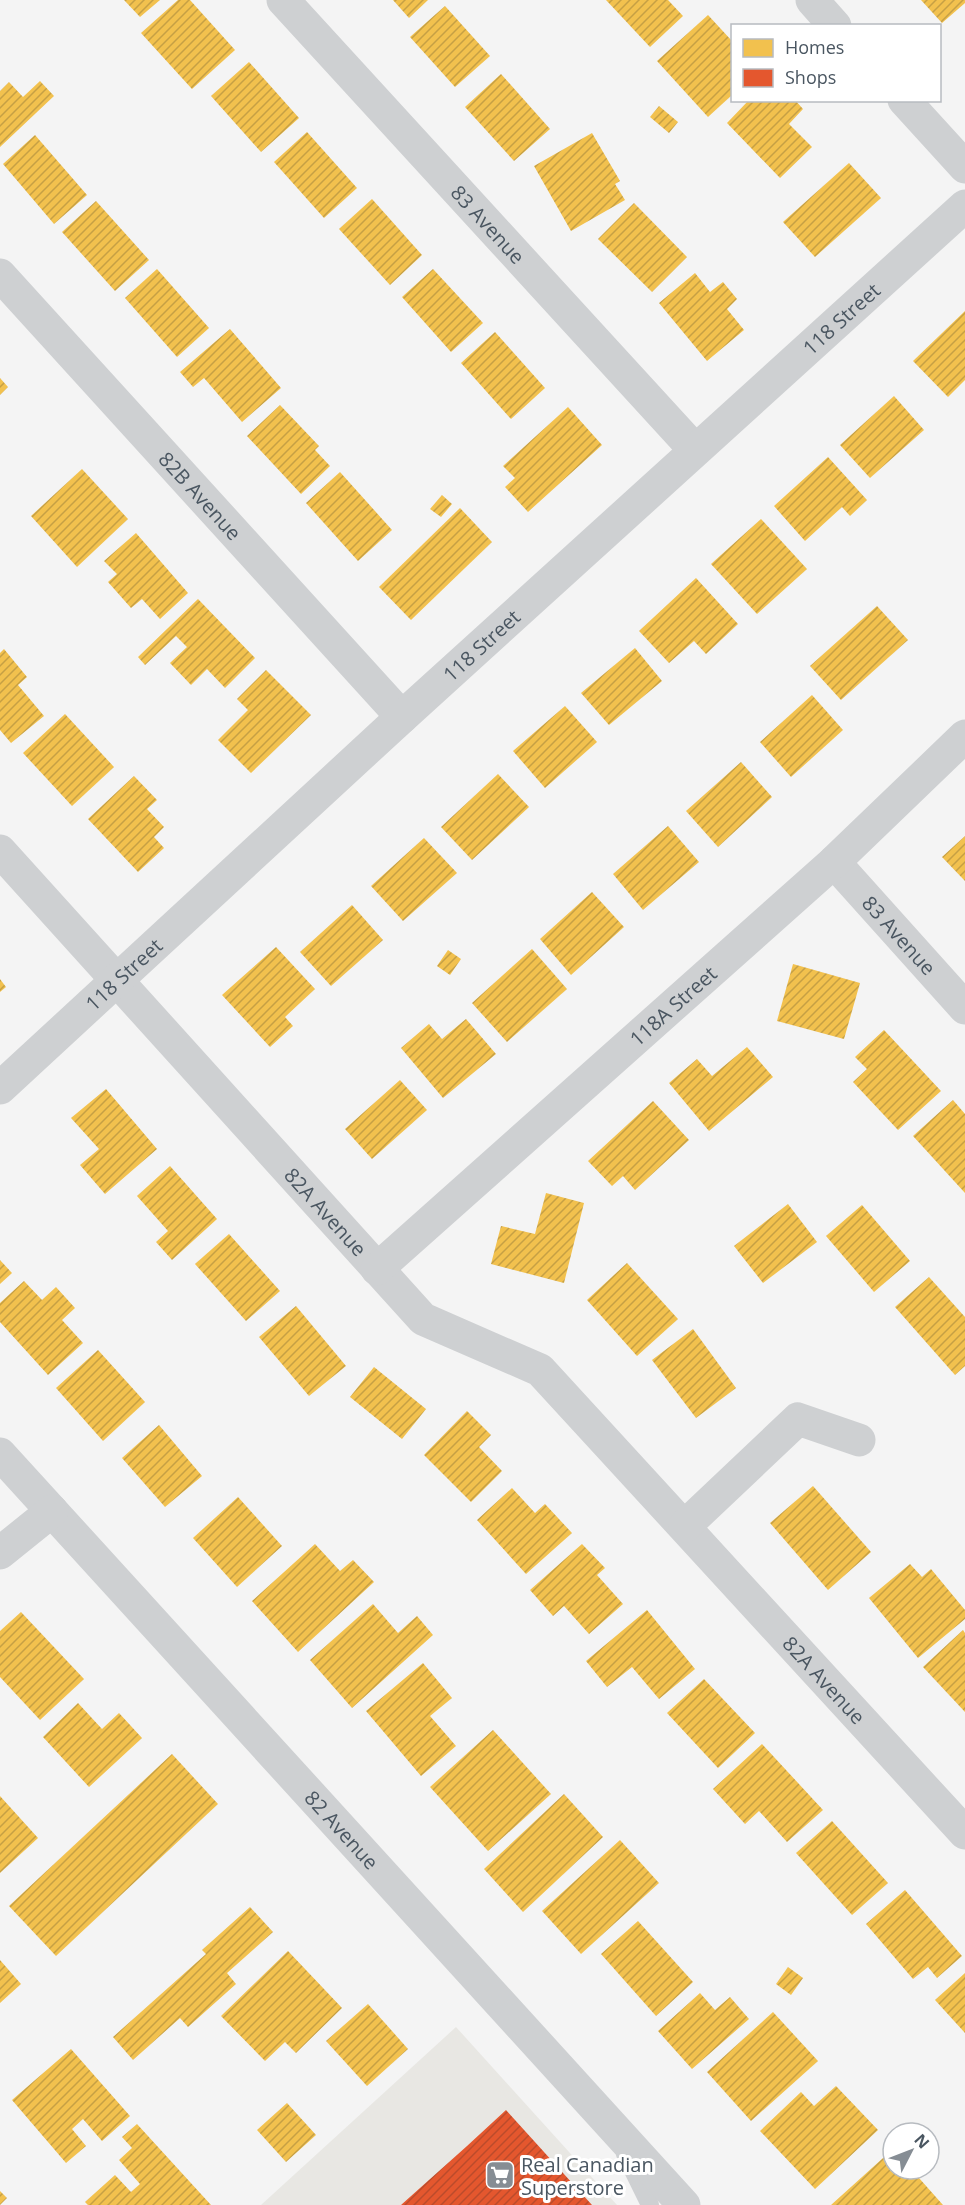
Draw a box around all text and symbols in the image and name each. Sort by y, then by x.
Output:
legend [731,24,941,102]
text: Homes [785,35,844,59]
text: Shops [785,65,836,89]
street label: 83 Avenue [445,179,531,269]
street label: 118 Street [797,276,885,361]
street label: 82B Avenue [153,445,248,545]
street label: 118 Street [437,603,526,687]
street label: 83 Avenue [857,890,942,980]
street label: 118 Street [79,932,168,1016]
street label: 118A Street [623,960,722,1052]
street label: 82A Avenue [279,1162,373,1262]
street label: 82A Avenue [777,1630,872,1730]
street label: 82 Avenue [299,1784,385,1875]
north arrow [881,2121,941,2181]
text: N [910,2129,935,2153]
place label: Real Canadian Superstore [521,2151,654,2201]
supermarket icon: Real Canadian Superstore [484,2159,516,2191]

